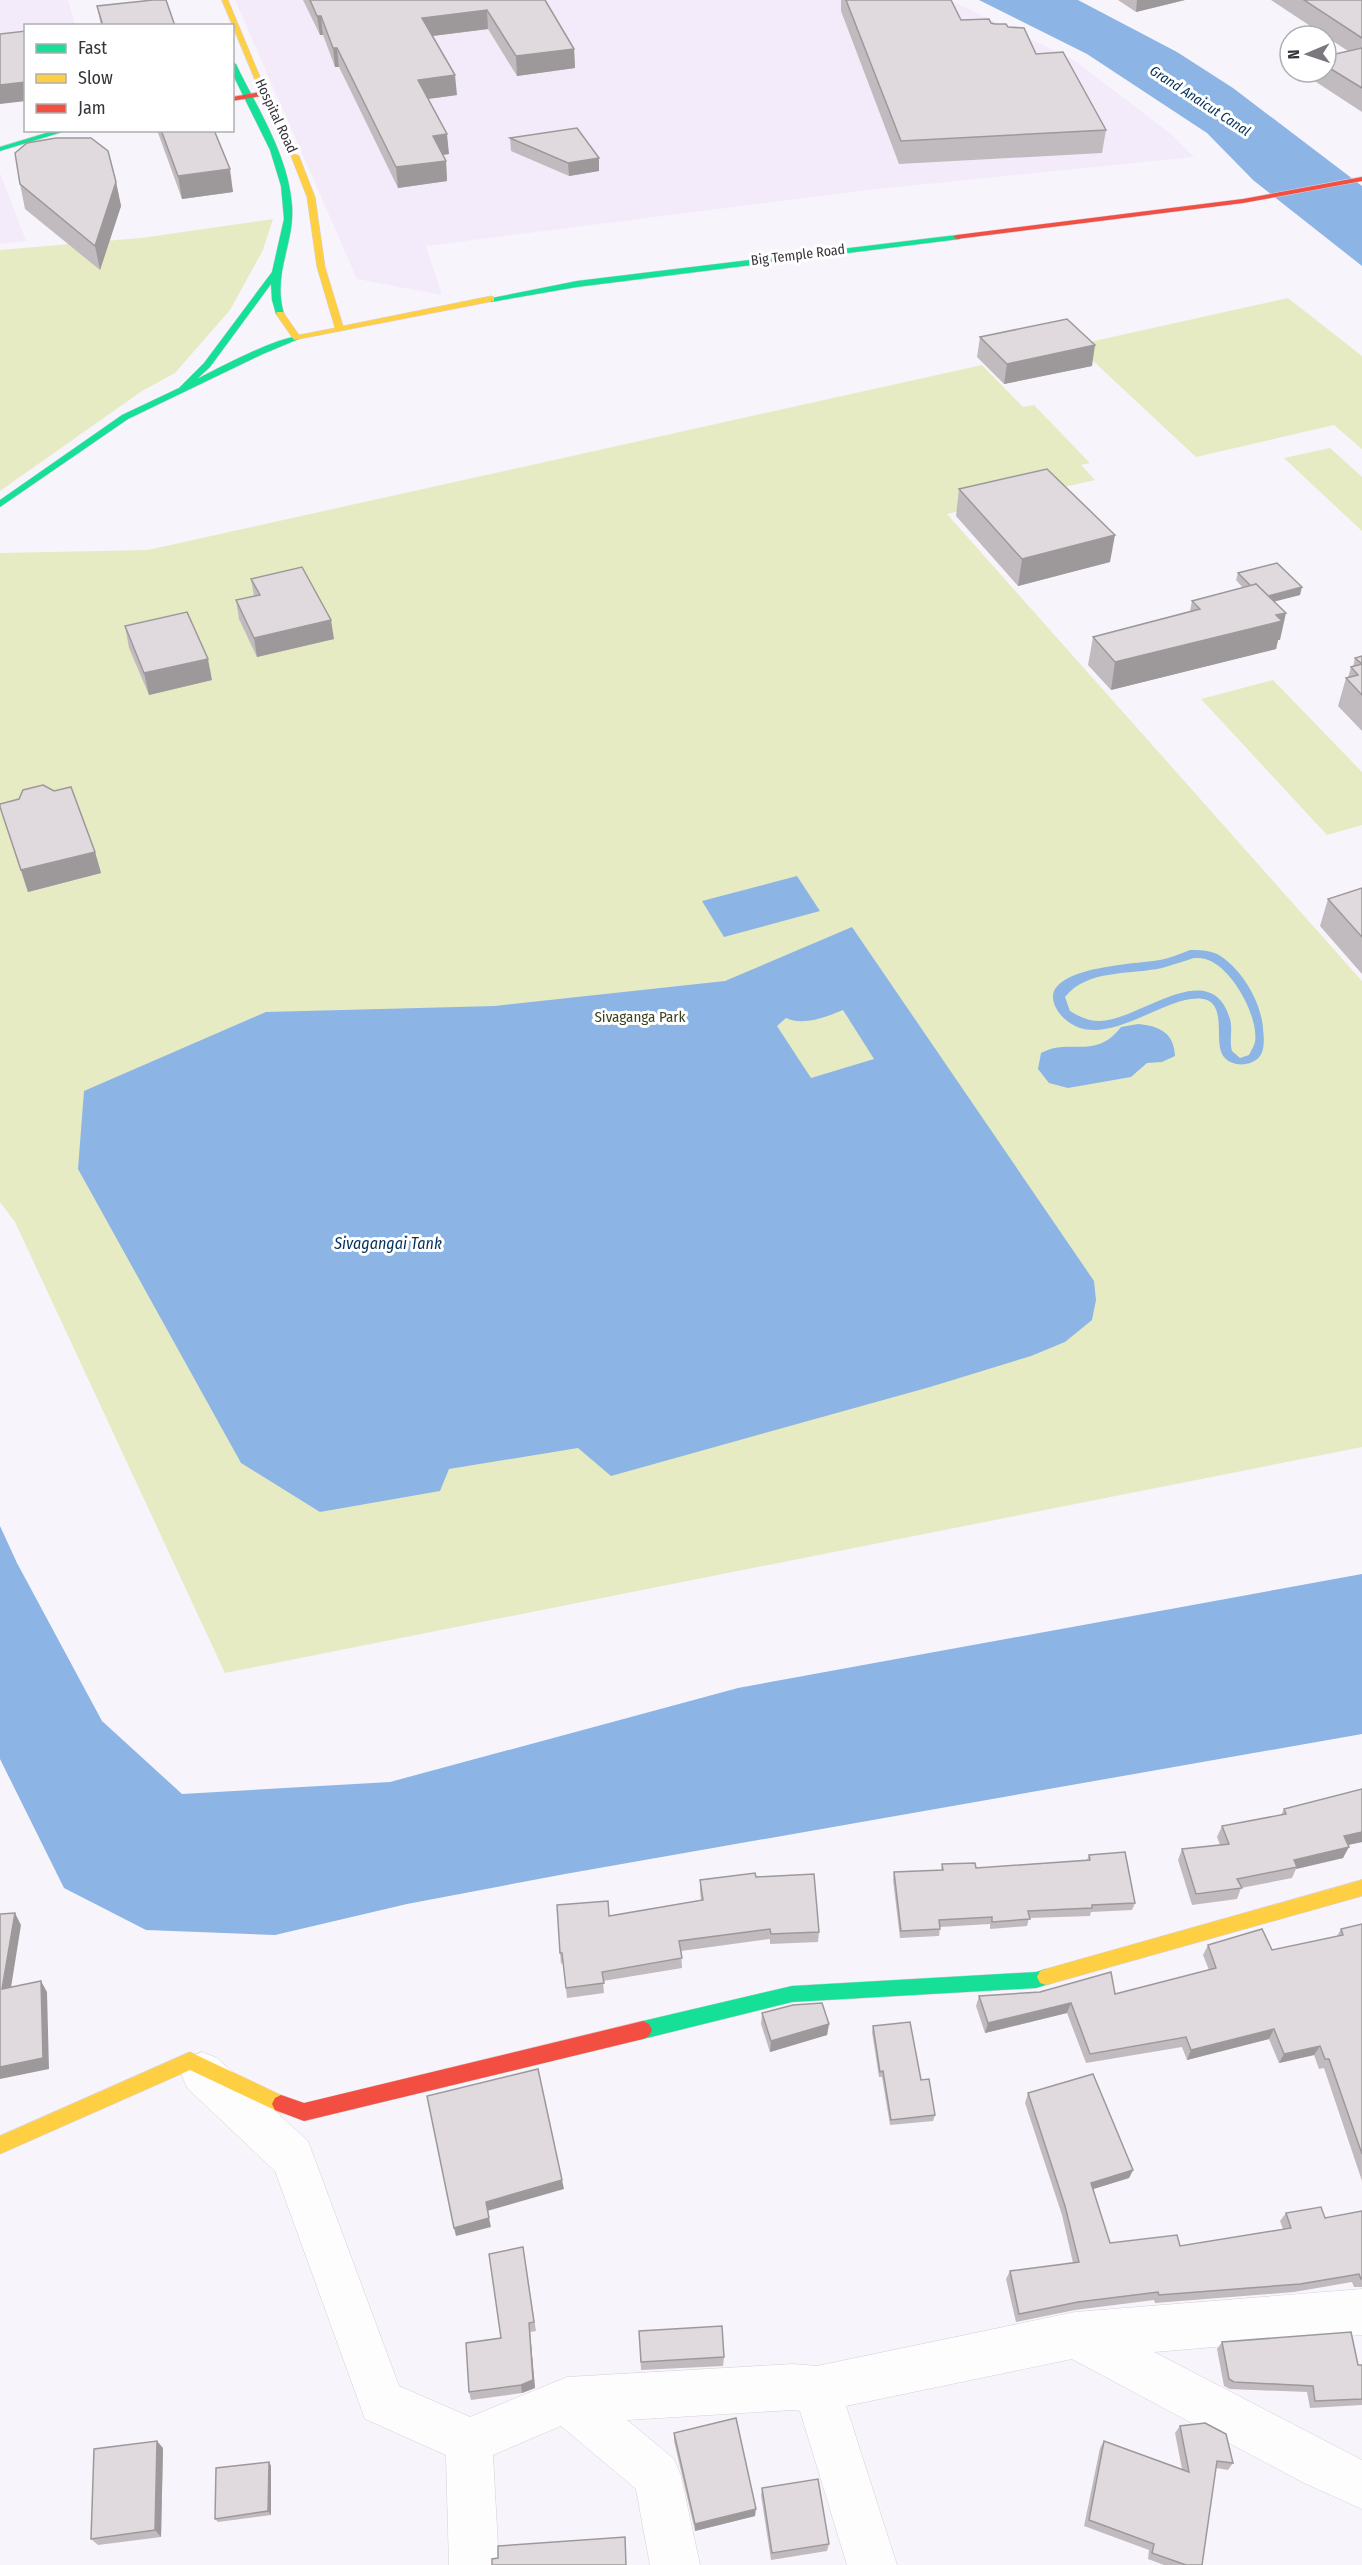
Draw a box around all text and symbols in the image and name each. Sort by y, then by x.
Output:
legend [24,24,234,132]
north arrow [1278,24,1338,84]
text: Fast [78,37,107,59]
text: N [1284,49,1303,60]
water label: Grand Anaicut Canal [1147,62,1254,140]
text: Slow [78,67,113,89]
street label: Hospital Road [251,76,301,156]
text: Jam [78,97,106,119]
street label: Big Temple Road [750,241,846,269]
park label: Sivaganga Park [594,1008,686,1026]
water label: Sivagangai Tank [333,1234,442,1253]

